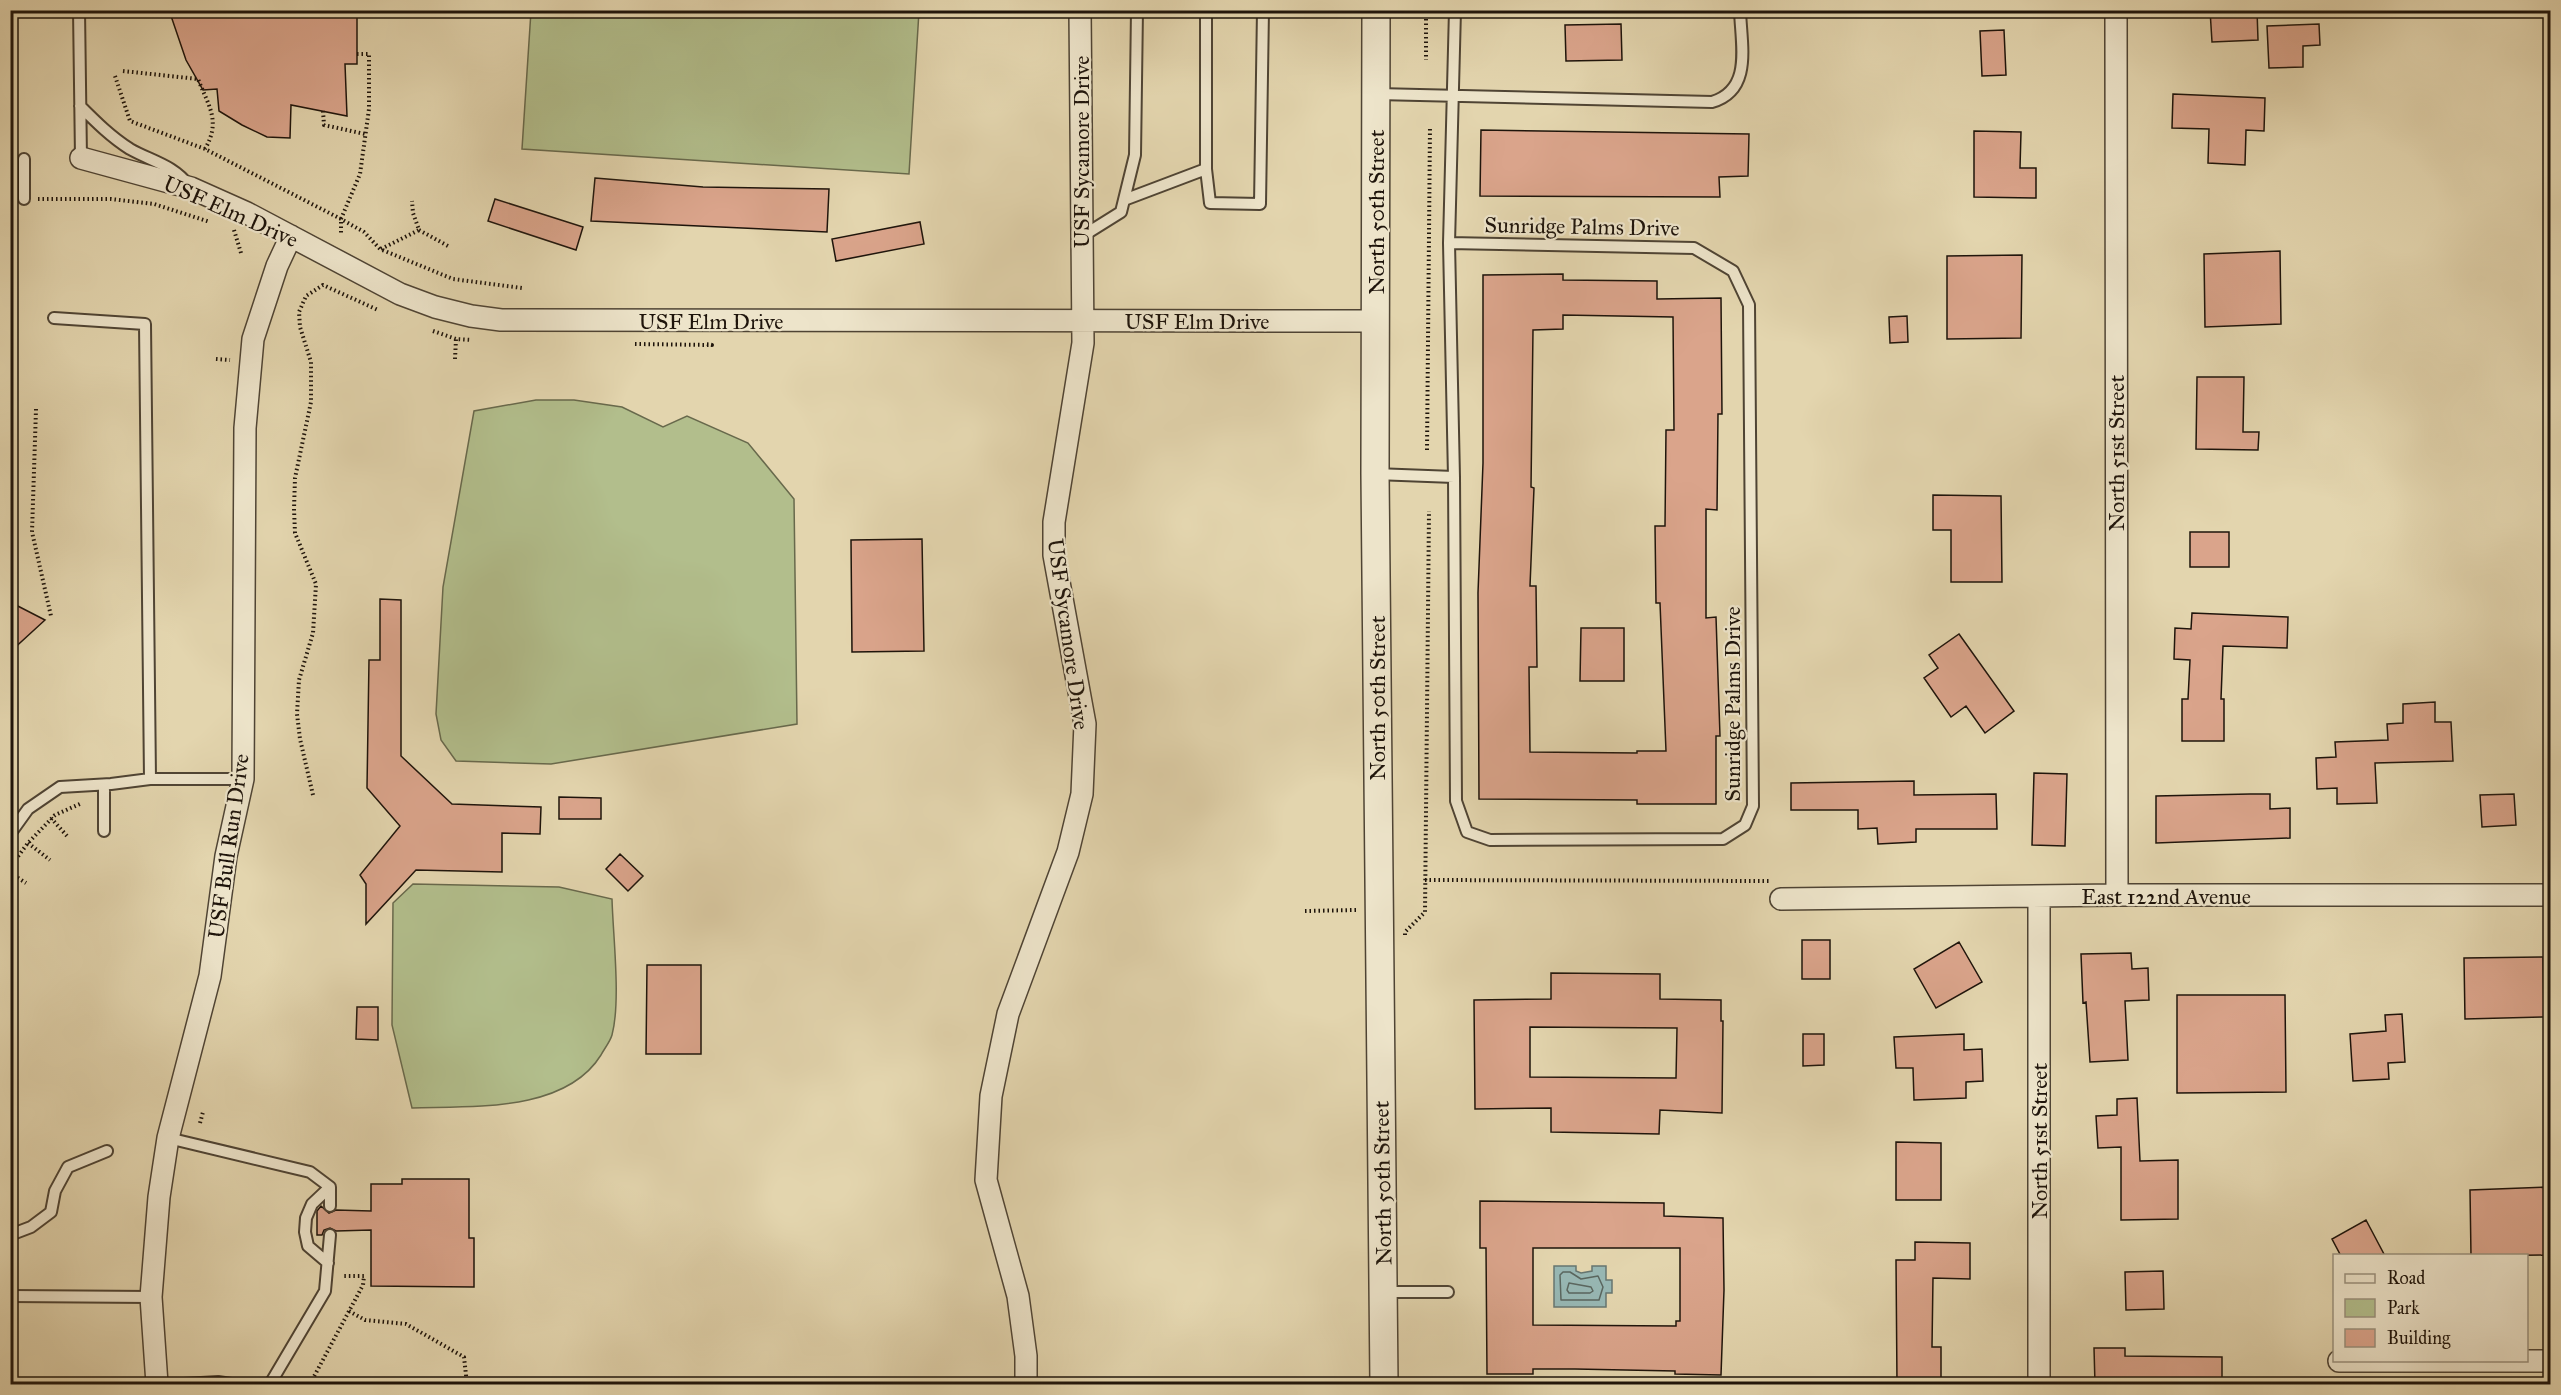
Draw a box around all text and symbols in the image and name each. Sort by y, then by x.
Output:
street label: USF Sycamore Drive [1068,56,1095,248]
street label: North 50th Street [1363,129,1390,294]
street label: USF Elm Drive [159,170,302,253]
street label: Sunridge Palms Drive [1484,211,1680,242]
street label: USF Elm Drive [639,308,783,335]
street label: USF Elm Drive [1125,308,1269,335]
street label: North 51st Street [2103,374,2130,531]
street label: USF Sycamore Drive [1042,537,1095,731]
street label: Sunridge Palms Drive [1719,606,1746,802]
street label: North 50th Street [1364,615,1391,780]
street label: USF Bull Run Drive [202,752,255,940]
street label: East 122nd Avenue [2081,883,2251,910]
street label: North 51st Street [2026,1062,2053,1219]
street label: North 50th Street [1368,1100,1397,1266]
legend [2333,1254,2528,1362]
text: Road [2387,1267,2425,1289]
text: Park [2387,1297,2420,1319]
text: Building [2387,1327,2451,1350]

